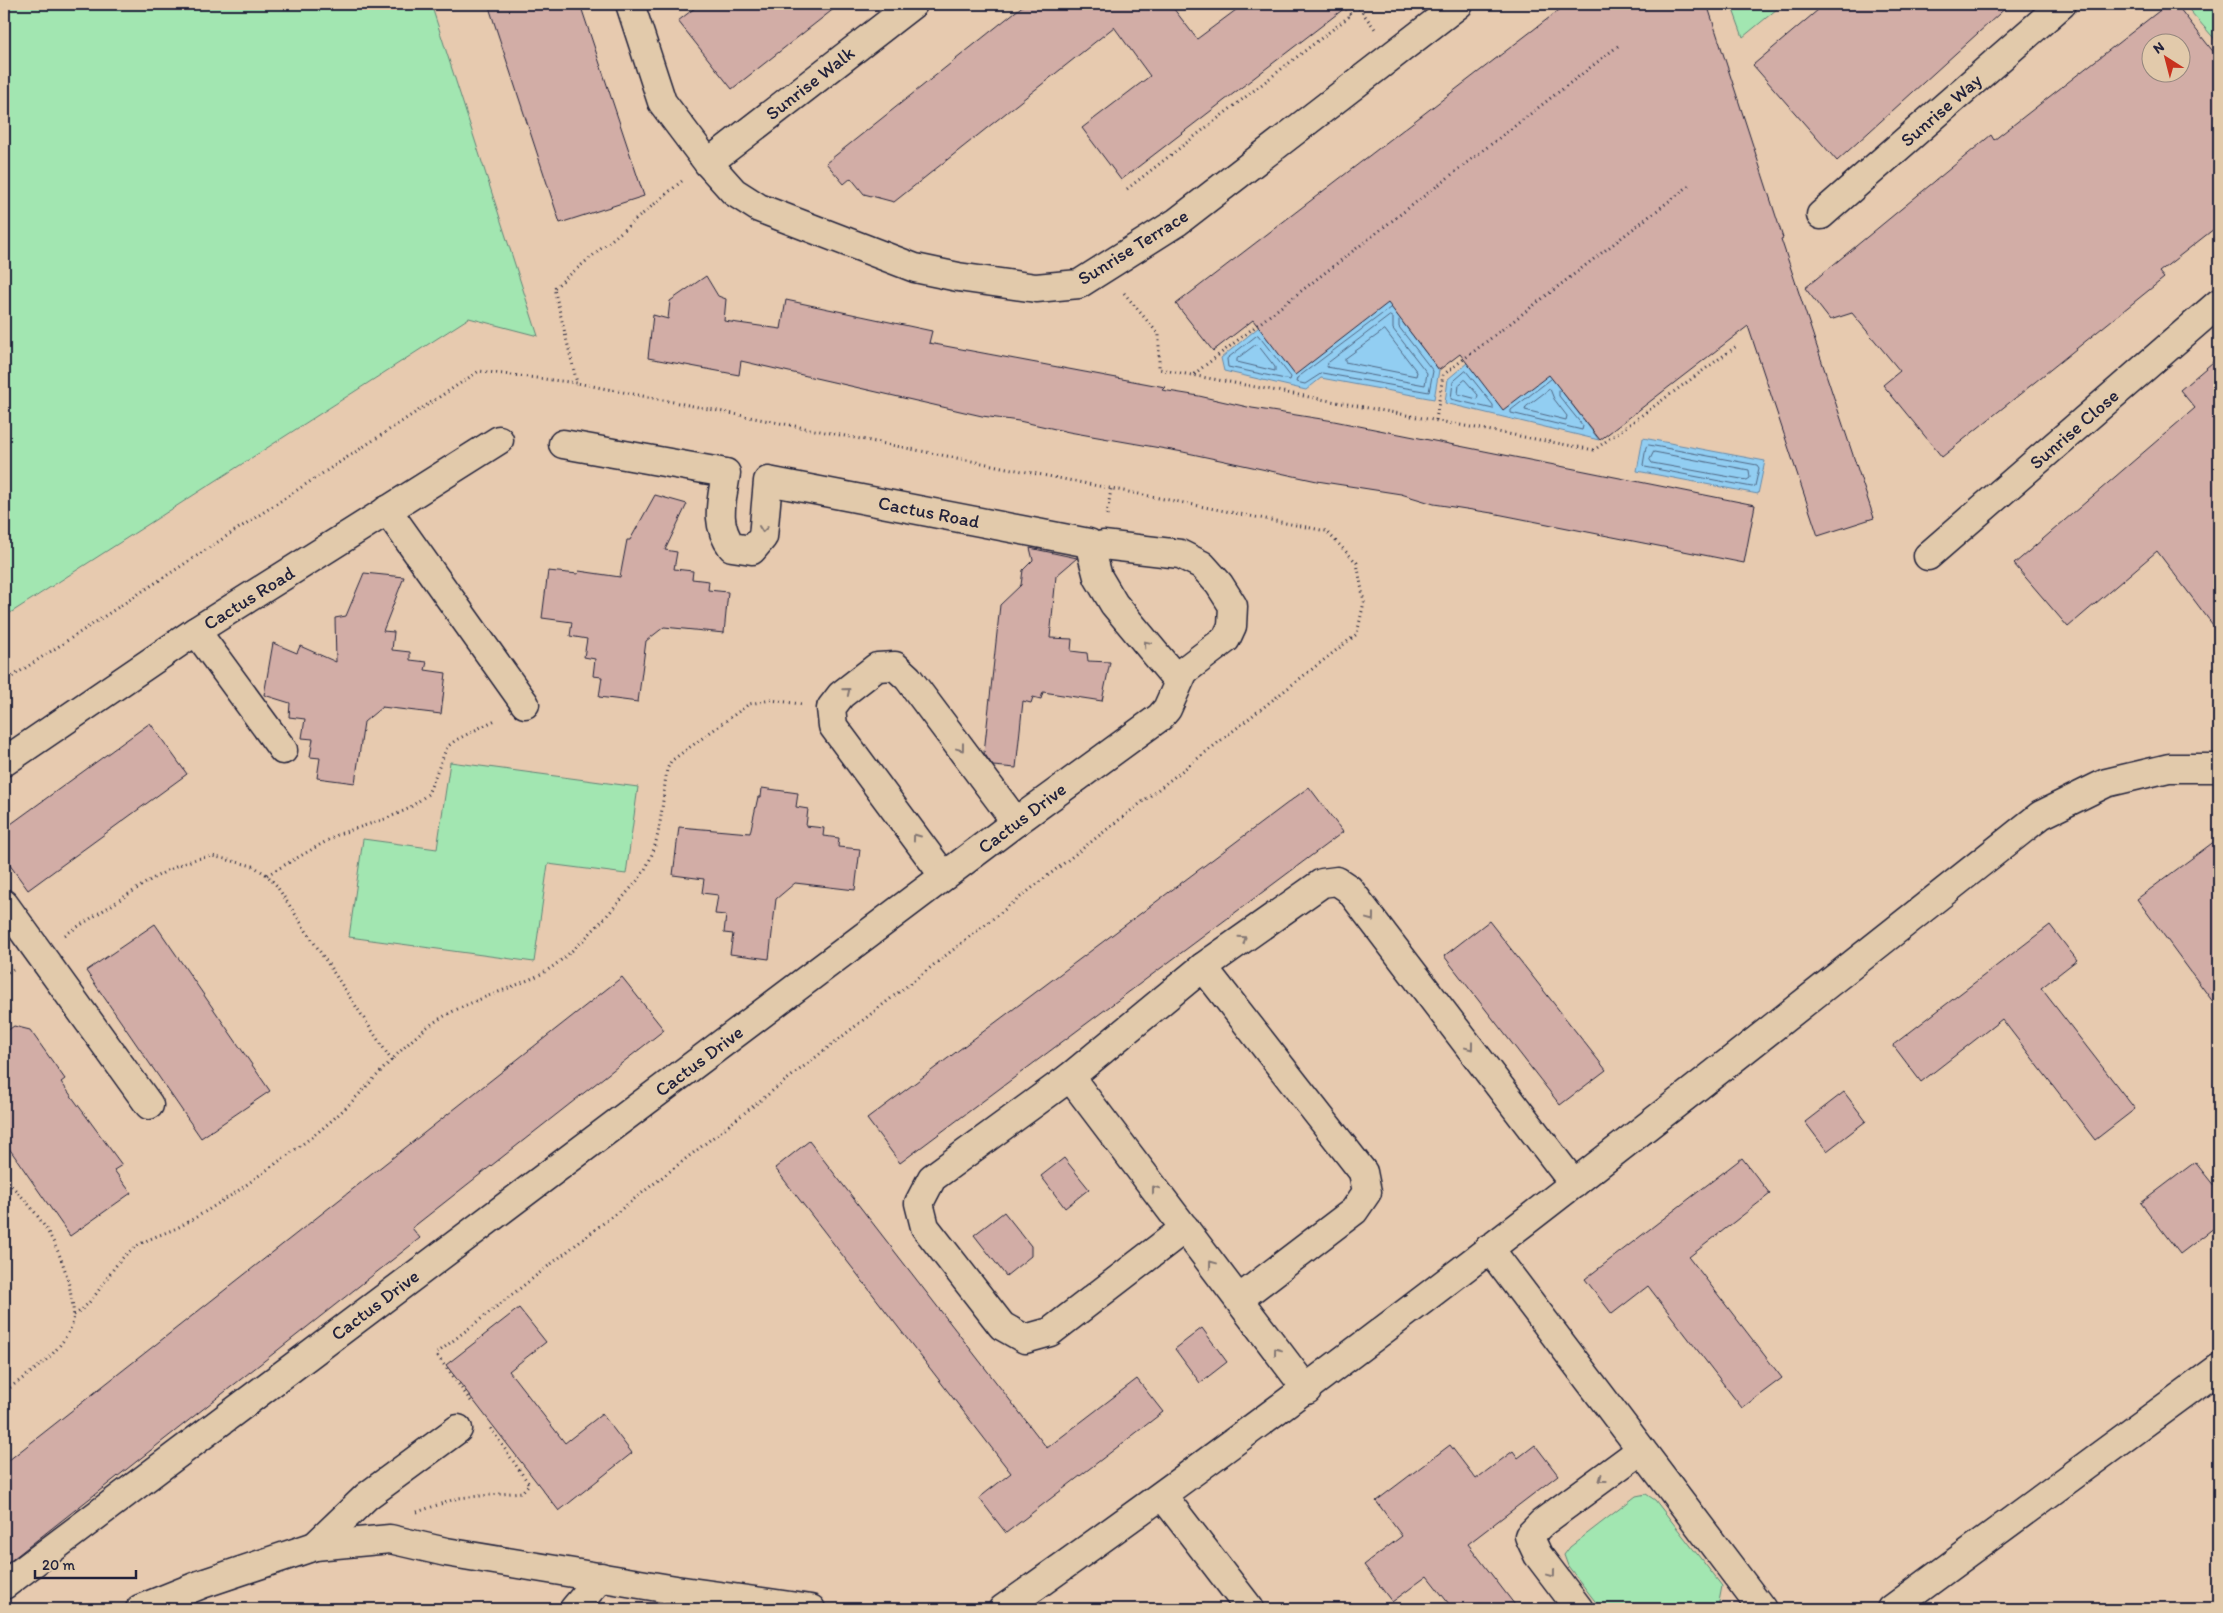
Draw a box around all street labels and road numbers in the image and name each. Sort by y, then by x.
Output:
street label: Sunrise Walk [761,41,859,125]
street label: Sunrise Way [1896,68,1986,152]
street label: Sunrise Terrace [1074,204,1192,290]
street label: Sunrise Close [2025,384,2123,474]
street label: Cactus Road [876,491,982,533]
street label: Cactus Road [199,561,299,635]
street label: Cactus Drive [973,777,1071,859]
street label: Cactus Drive [650,1020,748,1102]
street label: Cactus Drive [326,1264,424,1346]

